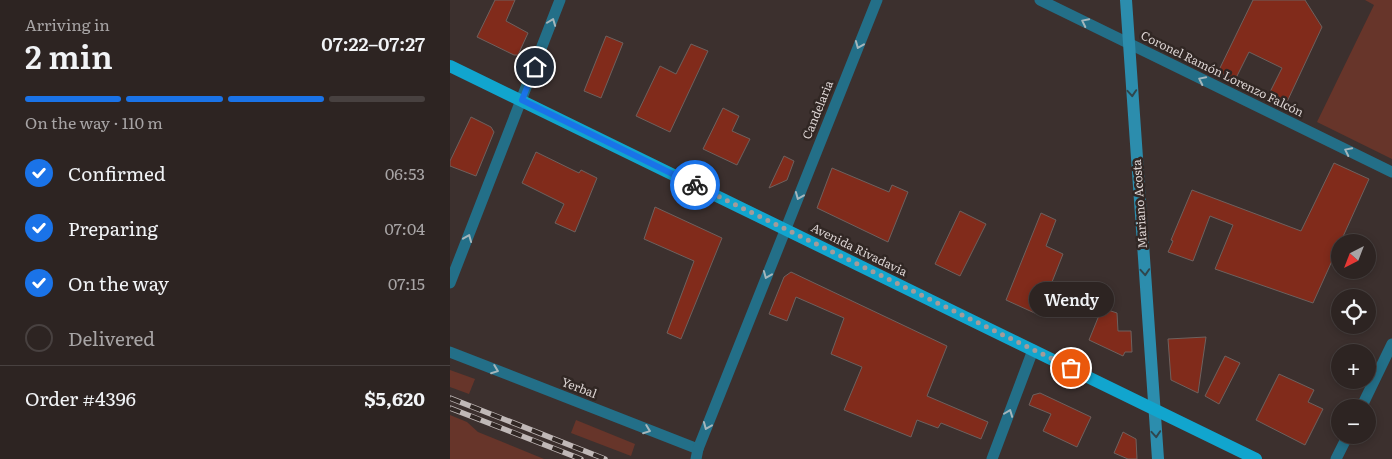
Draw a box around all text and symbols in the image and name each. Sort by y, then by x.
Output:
text: Arriving in [25,12,110,36]
one-way arrow [546,18,556,27]
one-way arrow [1081,18,1090,28]
street label: Coronel Ramón Lorenzo Falcón [1138,26,1307,121]
text: 07:22–07:27 [321,29,425,57]
text: 2 min [25,31,113,79]
one-way arrow [855,40,865,49]
pin [514,46,556,88]
icon: home [521,53,549,81]
one-way arrow [1198,76,1207,86]
street label: Candelaria [797,77,837,142]
one-way arrow [1127,89,1138,97]
text: On the way · 110 m [25,110,163,134]
one-way arrow [1344,147,1353,157]
street label: Mariano Acosta [1127,158,1151,249]
icon: check [25,159,53,187]
text: Confirmed [68,159,166,187]
courier [670,160,720,210]
text: 06:53 [385,161,425,185]
icon: bike [681,171,709,199]
one-way arrow [795,191,805,200]
icon: check [25,214,53,242]
text: Preparing [68,214,158,242]
text: 07:04 [385,216,425,240]
street label: Avenida Rivadavia [808,218,911,281]
one-way arrow [462,234,472,243]
north arrow [1331,234,1376,279]
map controls [1331,234,1376,444]
one-way arrow [1139,268,1150,276]
icon: check [25,269,53,297]
text: On the way [68,269,169,297]
one-way arrow [763,270,774,279]
text: 07:15 [388,271,425,295]
callout: Wendy [1028,283,1114,318]
text: Wendy [1044,287,1099,311]
button: locate [1331,289,1376,334]
text: Delivered [68,324,155,352]
button: + [1331,344,1376,389]
pin [1050,347,1092,389]
icon: bag [1057,354,1085,382]
one-way arrow [491,364,499,374]
street label: Yerbal [559,372,600,402]
text: Order #4396 [25,384,136,412]
text: $5,620 [364,384,425,412]
button: − [1331,399,1376,444]
one-way arrow [1003,410,1013,418]
one-way arrow [703,421,713,430]
one-way arrow [642,423,651,434]
one-way arrow [1150,430,1161,438]

